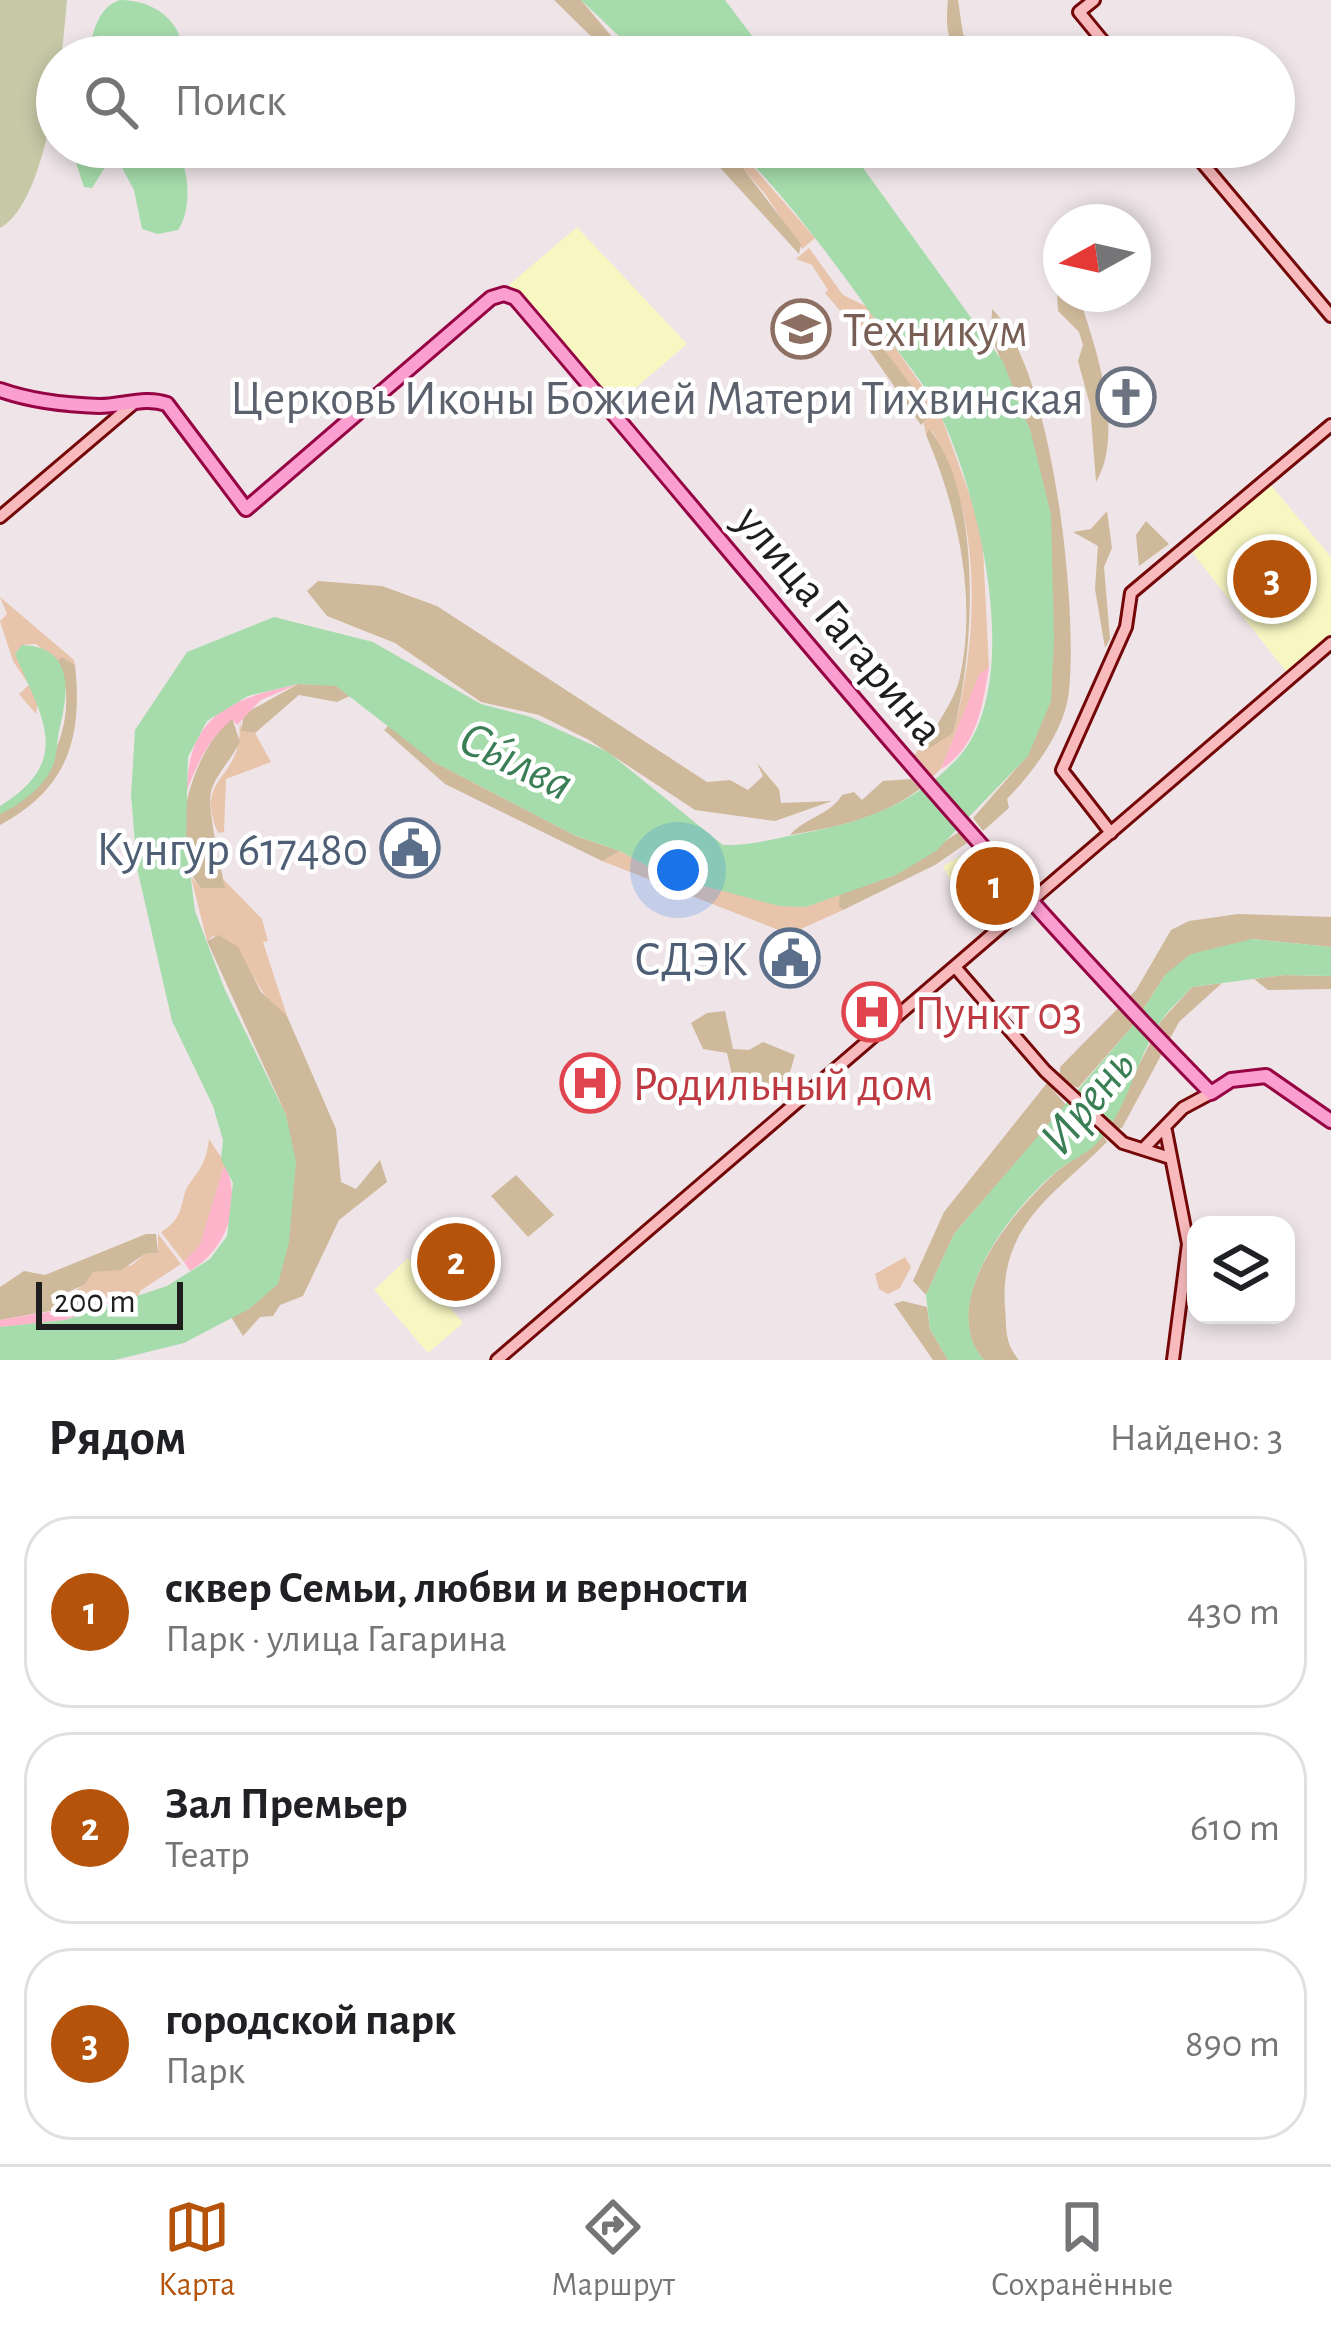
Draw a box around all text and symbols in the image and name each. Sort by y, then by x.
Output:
search box [36,36,1295,168]
icon: search [78,69,144,135]
text: Поиск [174,79,286,124]
north arrow [1043,204,1151,312]
school or university icon: Техникум [770,298,832,360]
place label: Техникум [843,308,1028,356]
church icon: Церковь Иконы Божией Матери Тихвинская [1095,366,1157,428]
place label: Церковь Иконы Божией Матери Тихвинская [230,376,1084,424]
street label: улица Гагарина [725,497,952,754]
pin: 3 [1233,534,1311,624]
water label: Сы́лва [451,712,581,810]
public building icon: Кунгур 617480 [379,817,441,879]
place label: Кунгур 617480 [96,827,368,875]
your location [648,840,708,900]
pin: 1 [956,841,1034,931]
public building icon: СДЭК [759,927,821,989]
place label: СДЭК [634,937,748,985]
hospital icon: Пункт 03 [841,981,903,1043]
place label: Пункт 03 [914,991,1082,1039]
water label: Ирень [1031,1039,1145,1164]
hospital icon: Родильный дом [559,1052,621,1114]
place label: Родильный дом [632,1062,934,1110]
map controls [1187,1216,1295,1324]
button: layers [1187,1216,1295,1324]
pin: 2 [417,1217,495,1307]
scale bar [36,1276,183,1329]
text: 200 m [54,1286,136,1319]
text: Рядом [48,1413,187,1464]
text: Найдено: 3 [1109,1419,1283,1458]
text: сквер Семьи, любви и верности [165,1566,749,1611]
text: 1 [83,1593,97,1632]
text: 430 m [1187,1593,1280,1632]
text: Парк · улица Гагарина [165,1620,507,1659]
text: Зал Премьер [165,1782,408,1827]
text: 2 [81,1809,99,1848]
text: 610 m [1190,1809,1280,1848]
text: Театр [165,1836,250,1875]
text: городской парк [165,1998,456,2043]
text: 3 [82,2025,98,2064]
text: 890 m [1185,2025,1280,2064]
text: Парк [165,2052,245,2091]
tab: Карта [158,2194,235,2306]
tab: Маршрут [551,2194,675,2306]
tab: Сохранённые [991,2194,1173,2306]

